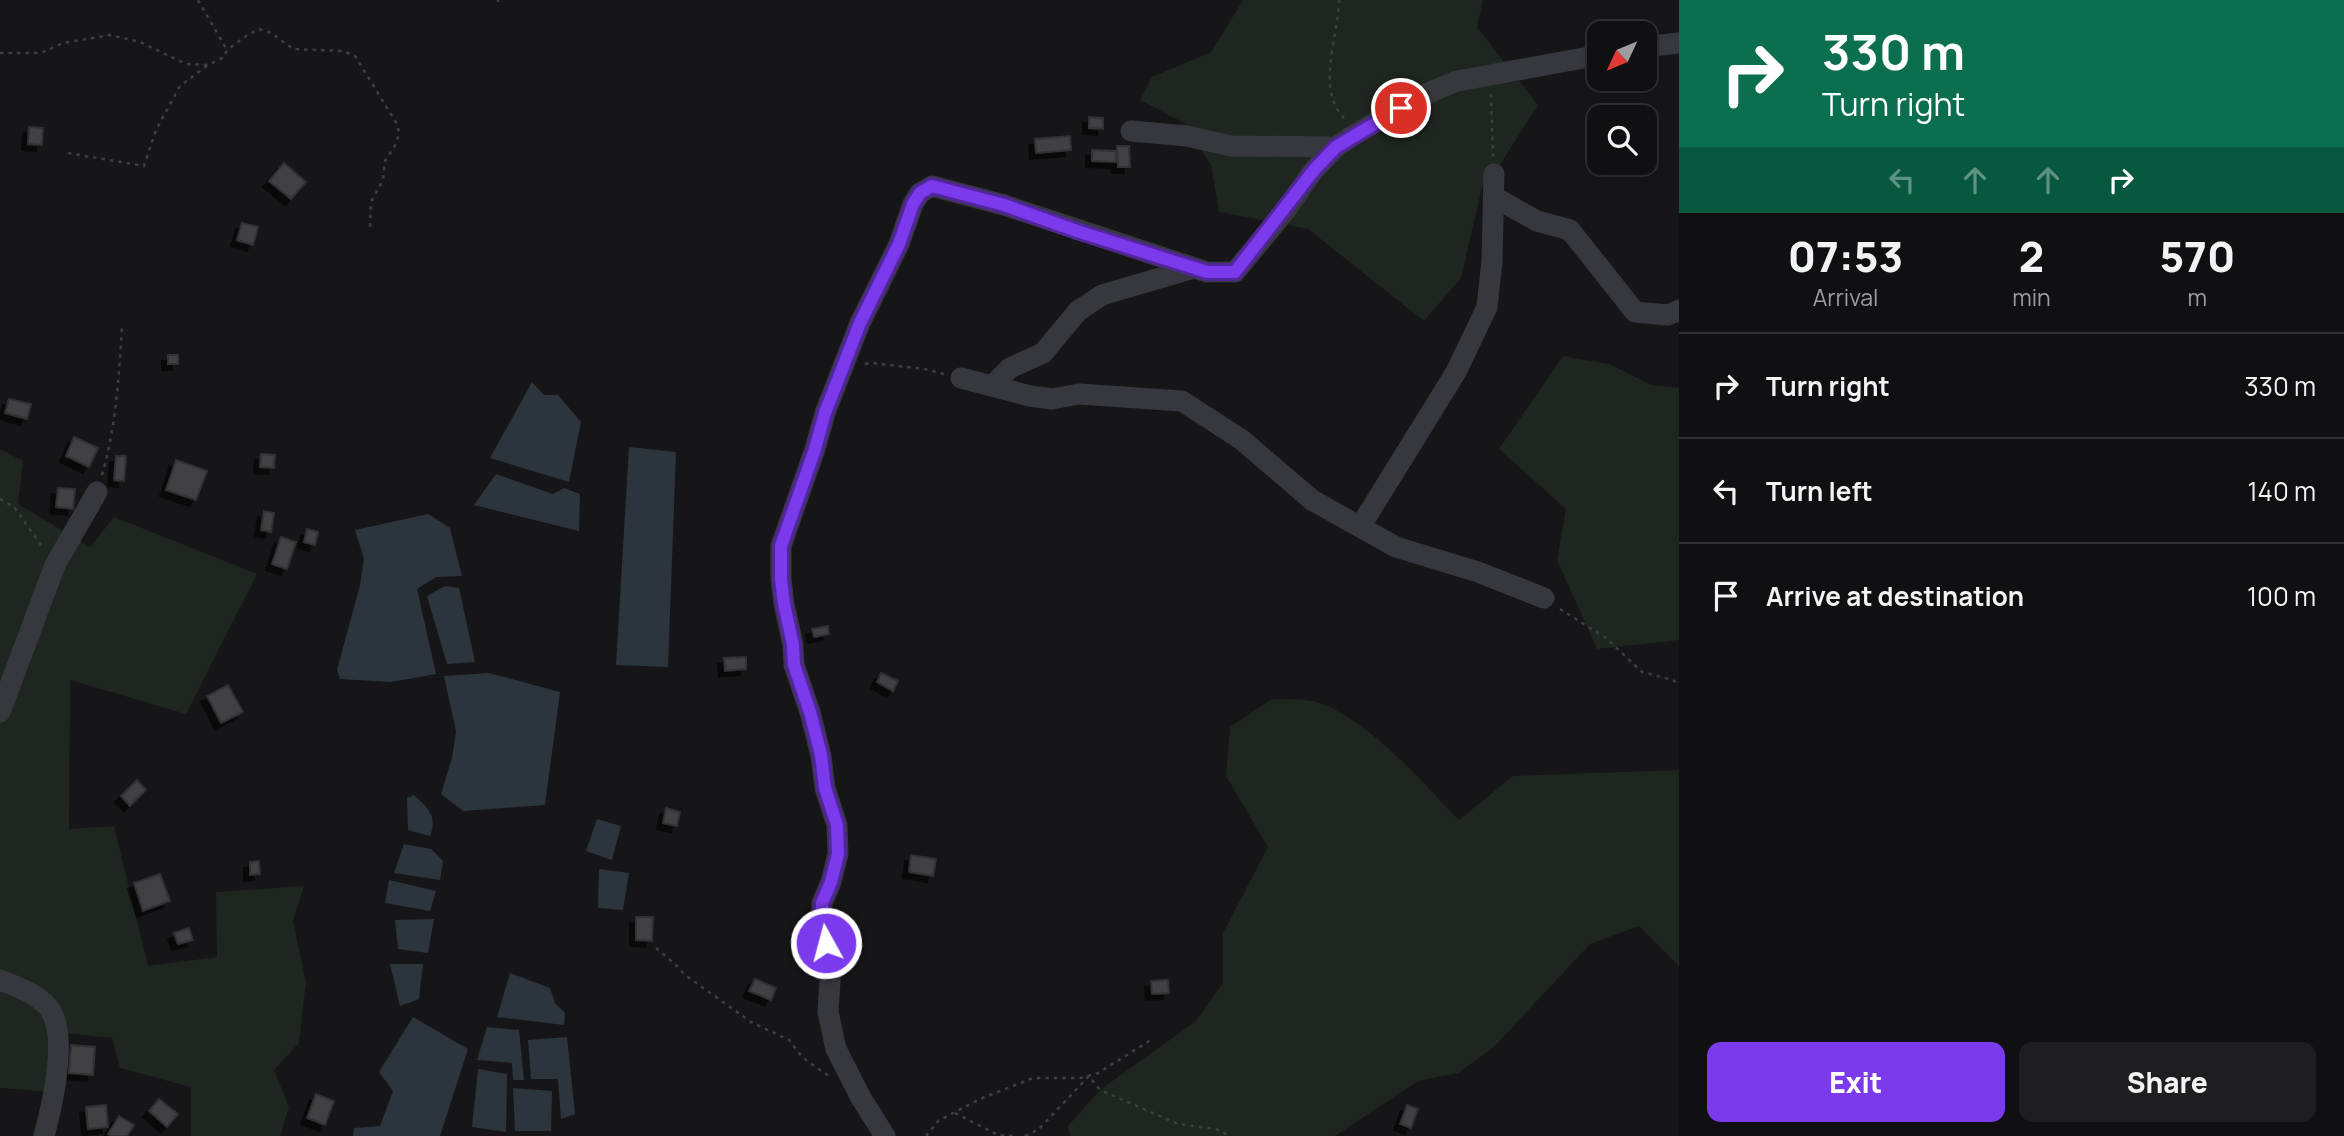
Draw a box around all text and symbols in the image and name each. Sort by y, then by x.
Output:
text: 330 m [1822,18,1965,85]
north arrow [1587,21,1657,91]
map controls [1587,21,1657,175]
icon: right [1707,28,1798,119]
pin [1371,78,1431,138]
text: Turn right [1822,82,1965,126]
icon: arrive [1382,89,1420,127]
button: search [1587,105,1657,175]
icon: left [1883,161,1921,199]
icon: ahead [1956,161,1994,199]
icon: ahead [2029,161,2067,199]
icon: right [2102,161,2140,199]
text: 07:53 [1788,227,1903,285]
text: 2 [2019,227,2044,285]
text: 570 [2159,227,2235,285]
text: Arrival [1813,281,1878,313]
text: min [2012,281,2051,313]
text: m [2188,281,2207,313]
icon: right [1707,367,1745,405]
text: Turn right [1766,368,1890,404]
text: 330 m [2244,368,2316,404]
icon: left [1707,472,1745,510]
text: Turn left [1766,473,1873,509]
text: 140 m [2247,473,2316,509]
icon: arrive [1707,577,1745,615]
text: Arrive at destination [1766,578,2024,614]
text: 100 m [2247,578,2316,614]
position arrow [789,906,863,980]
button: Exit [1707,1042,2005,1122]
button: Share [2019,1042,2316,1122]

